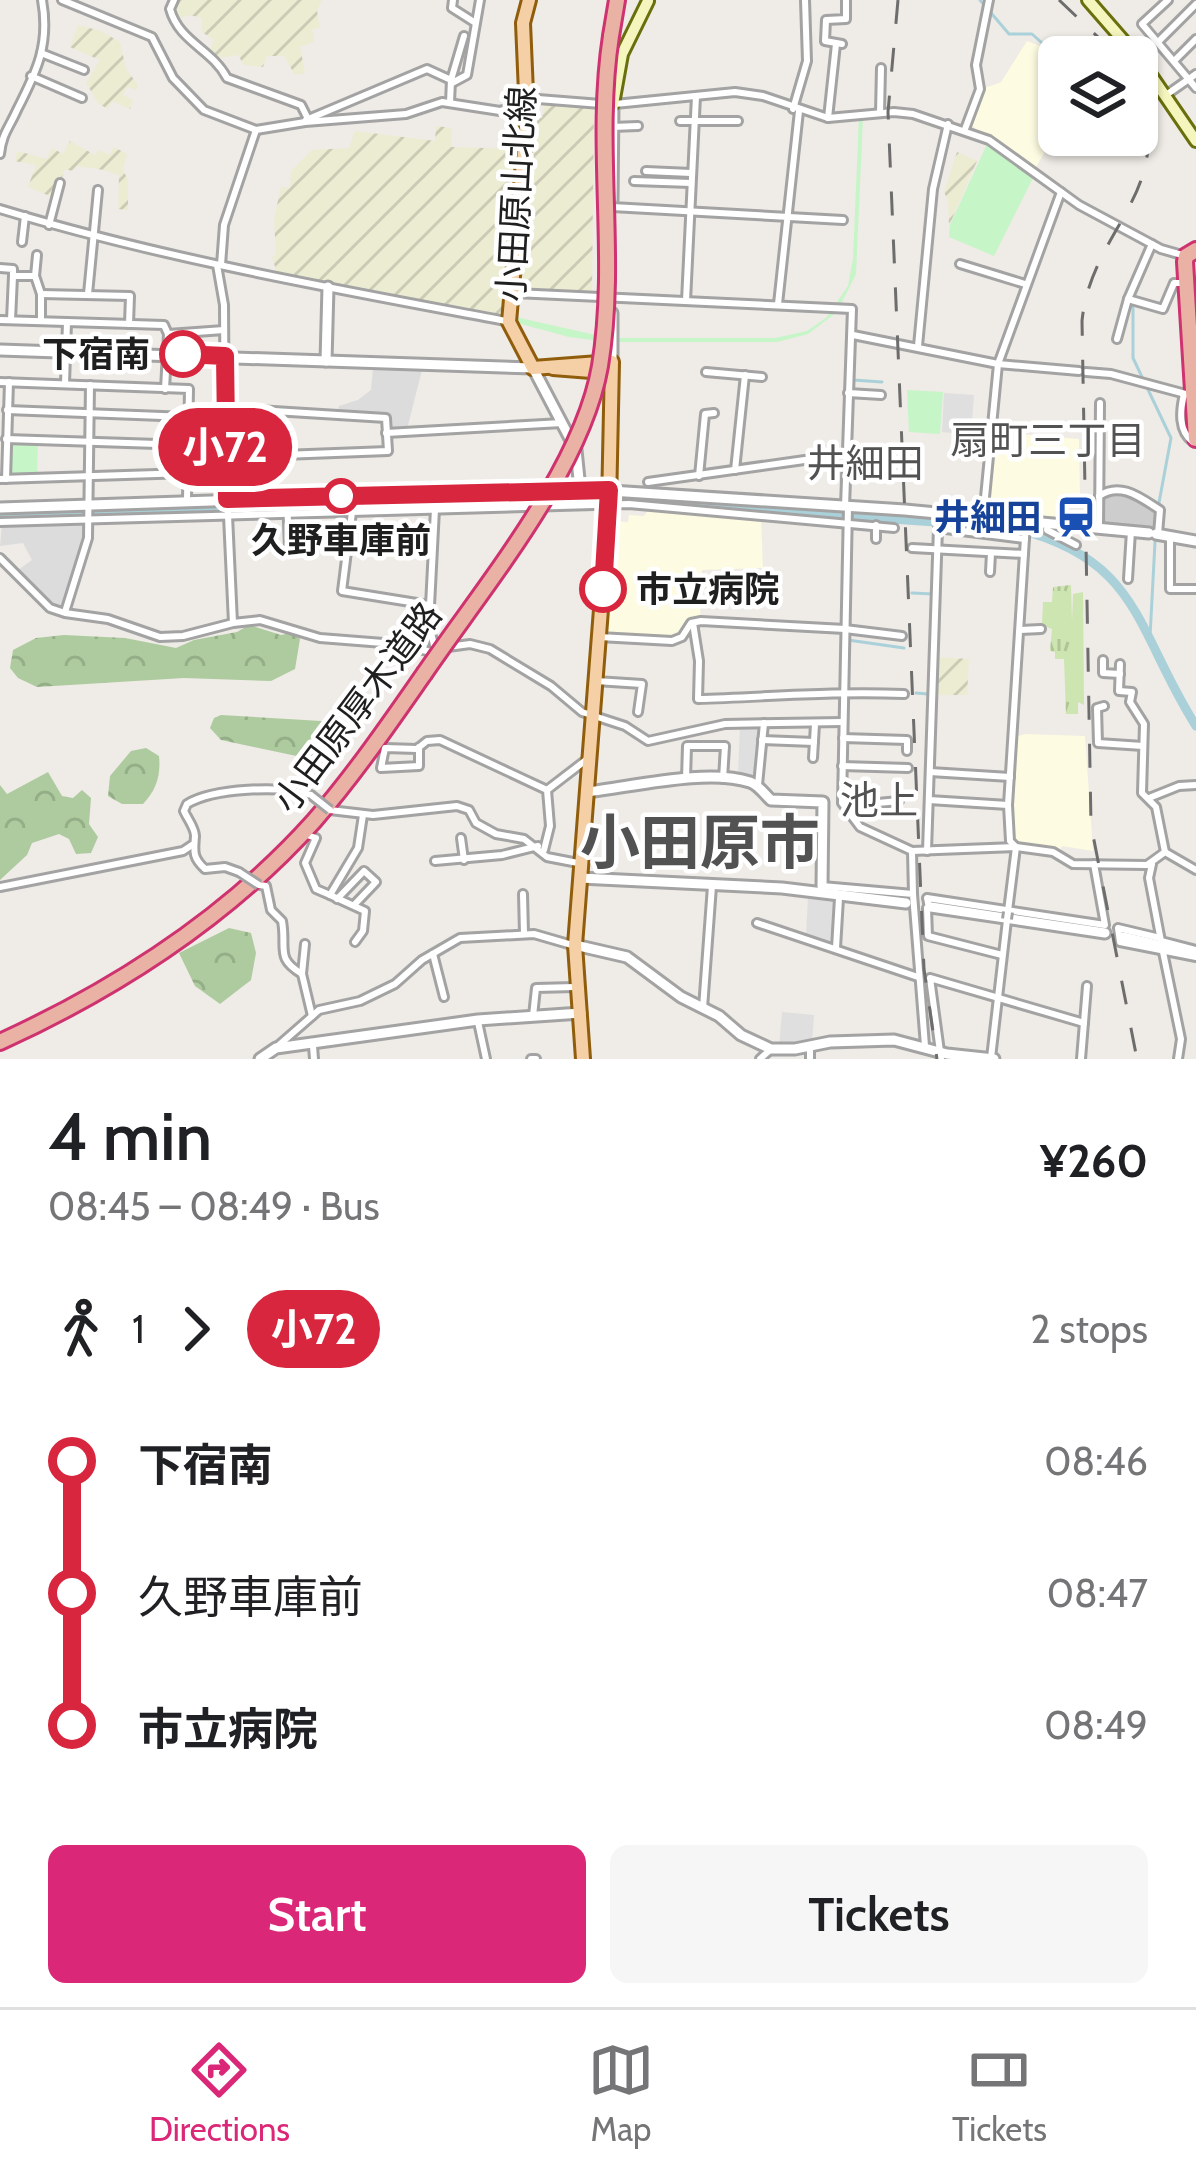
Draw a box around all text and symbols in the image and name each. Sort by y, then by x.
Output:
map controls [1038,36,1158,156]
button: layers [1038,36,1158,156]
street label: 小田原山北線 [488,85,544,303]
place label: 下宿南 [42,332,150,376]
marker: 下宿南 [161,332,205,376]
line badge: 小72 [156,408,294,486]
district label: 扇町三丁目 [950,416,1146,464]
text: 小72 [182,421,268,473]
district label: 井細田 [806,439,924,487]
marker: 久野車庫前 [325,480,357,512]
station icon: 井細田 [1053,494,1099,540]
place label: 井細田 [934,495,1042,539]
place label: 久野車庫前 [251,518,431,562]
marker: 市立病院 [581,567,625,611]
place label: 市立病院 [636,567,780,611]
street label: 小田原厚木道路 [264,593,450,821]
district label: 池上 [840,776,918,824]
district label: 小田原市 [580,806,820,879]
text: 4 min [48,1096,212,1177]
text: ¥260 [1040,1134,1148,1188]
text: 08:45 – 08:49 · Bus [48,1182,380,1230]
icon: walk [48,1296,114,1362]
icon: forward [163,1296,229,1362]
text: 小72 [271,1303,356,1355]
text: 1 [132,1305,145,1353]
text: 2 stops [1030,1305,1148,1353]
text: 08:46 [1044,1437,1148,1485]
text: 下宿南 [138,1438,273,1492]
text: 08:47 [1047,1569,1148,1617]
text: 久野車庫前 [138,1570,363,1624]
text: 08:49 [1044,1701,1148,1749]
text: 市立病院 [138,1702,318,1756]
button: Start [48,1845,586,1983]
button: Tickets [610,1845,1148,1983]
tab: Directions [149,2037,290,2149]
tab: Map [588,2037,654,2149]
tab: Tickets [952,2037,1047,2149]

